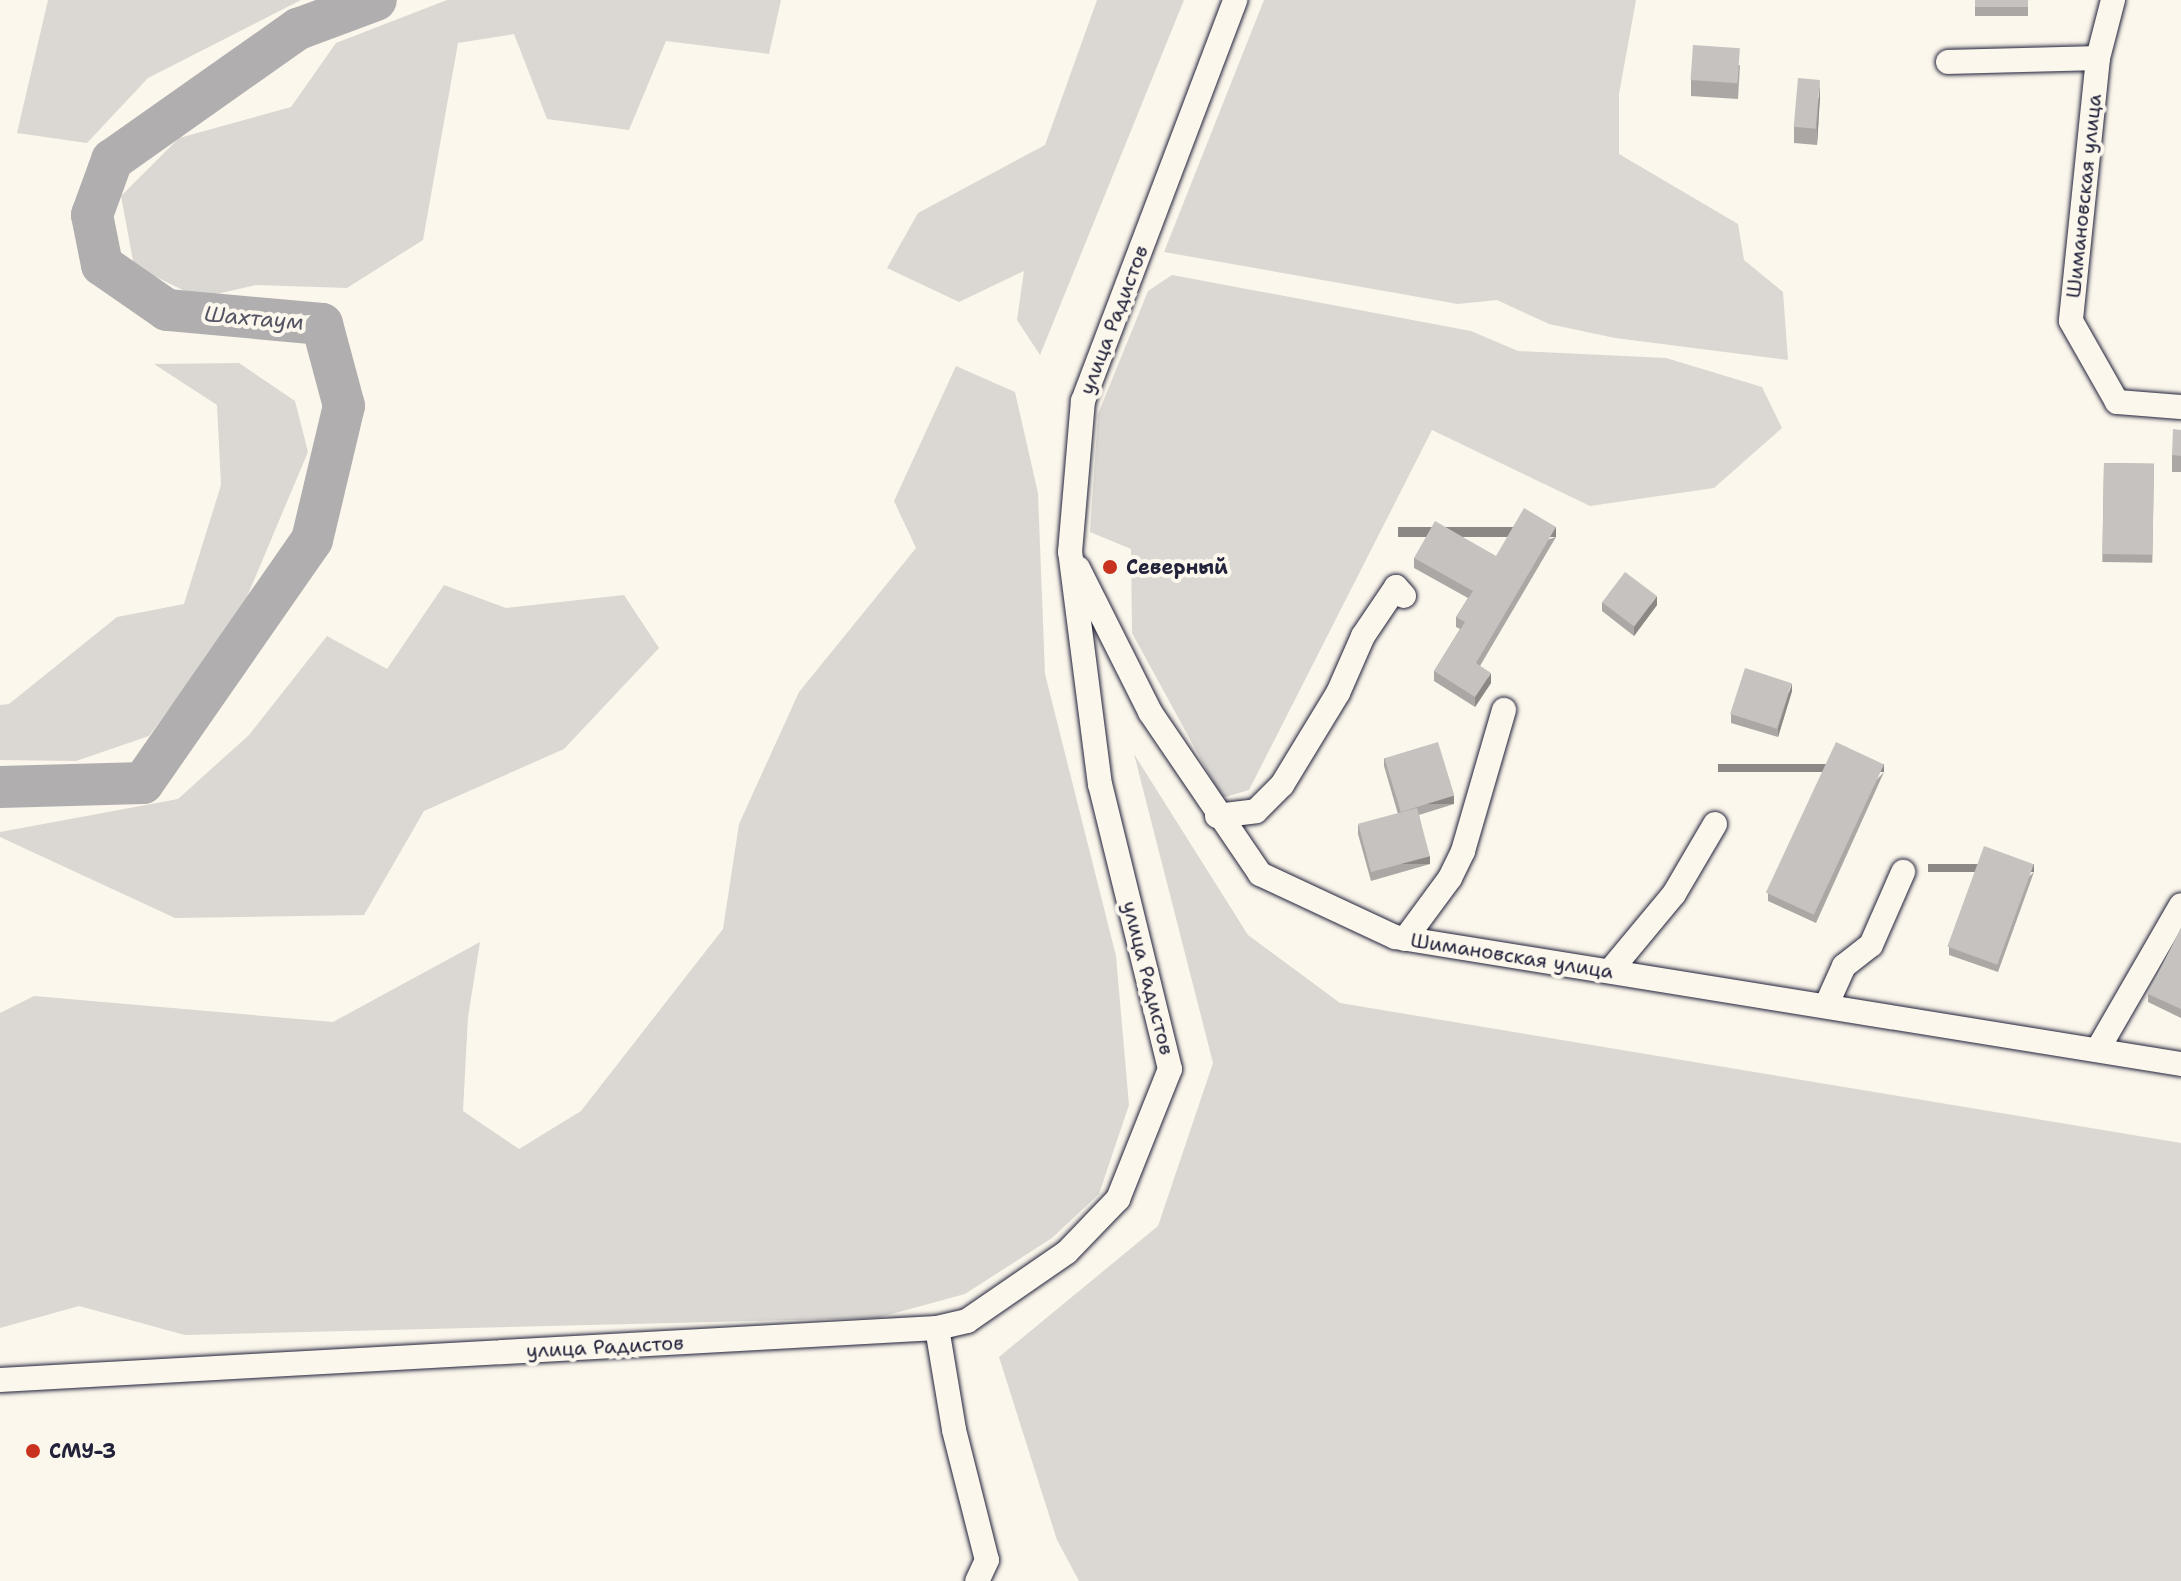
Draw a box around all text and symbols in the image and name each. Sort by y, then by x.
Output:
street label: Шимановская улица [2061,93,2107,299]
street label: улица Радистов [1075,242,1153,398]
water label: Шахтаум [203,300,305,336]
place label: Северный [1126,555,1228,579]
marker: Северный [1101,558,1119,576]
street label: улица Радистов [1117,899,1179,1057]
street label: Шимановская улица [1409,928,1615,984]
street label: улица Радистов [526,1331,684,1363]
place label: СМУ-3 [49,1439,116,1463]
marker: СМУ-3 [24,1442,42,1460]

